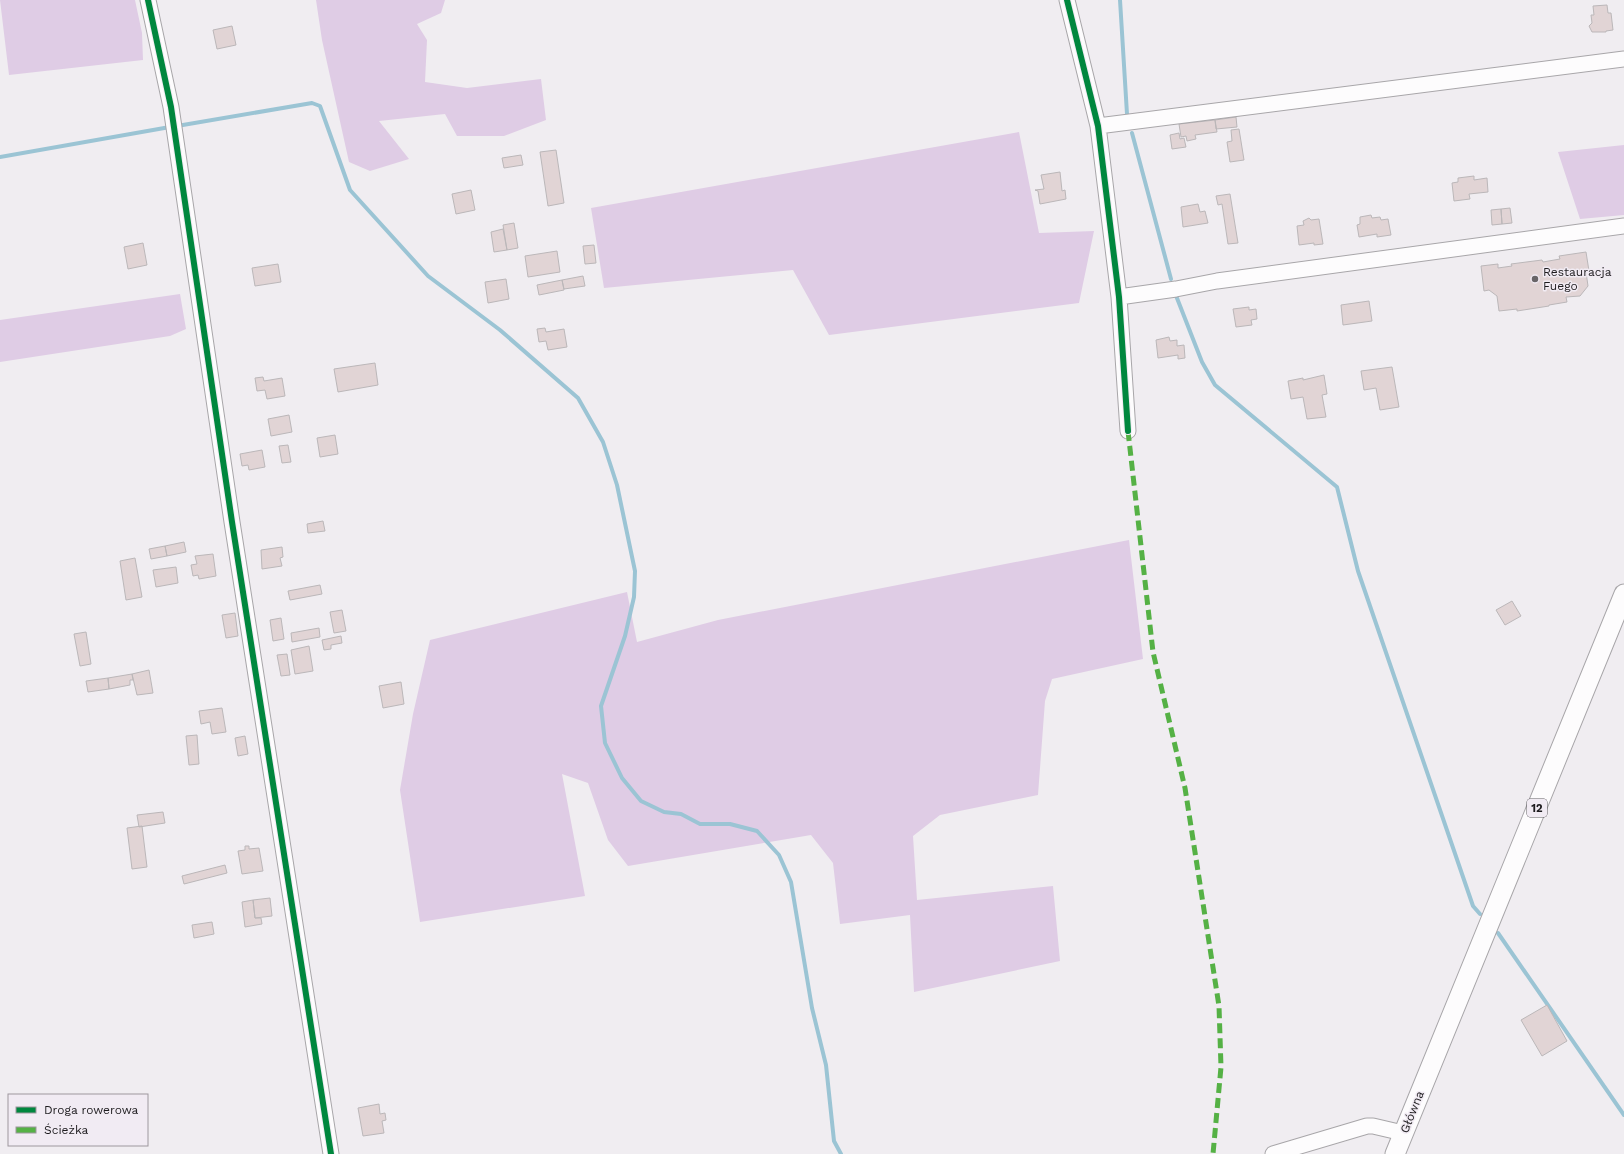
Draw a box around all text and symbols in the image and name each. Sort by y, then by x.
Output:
place label: Restauracja Fuego [1543,265,1612,293]
marker: Restauracja Fuego [1530,274,1540,284]
road number: 12 [1527,799,1547,817]
street label: Główna [1397,1089,1427,1135]
legend [8,1094,148,1146]
text: Droga rowerowa [44,1103,139,1117]
text: Ścieżka [44,1123,89,1137]

